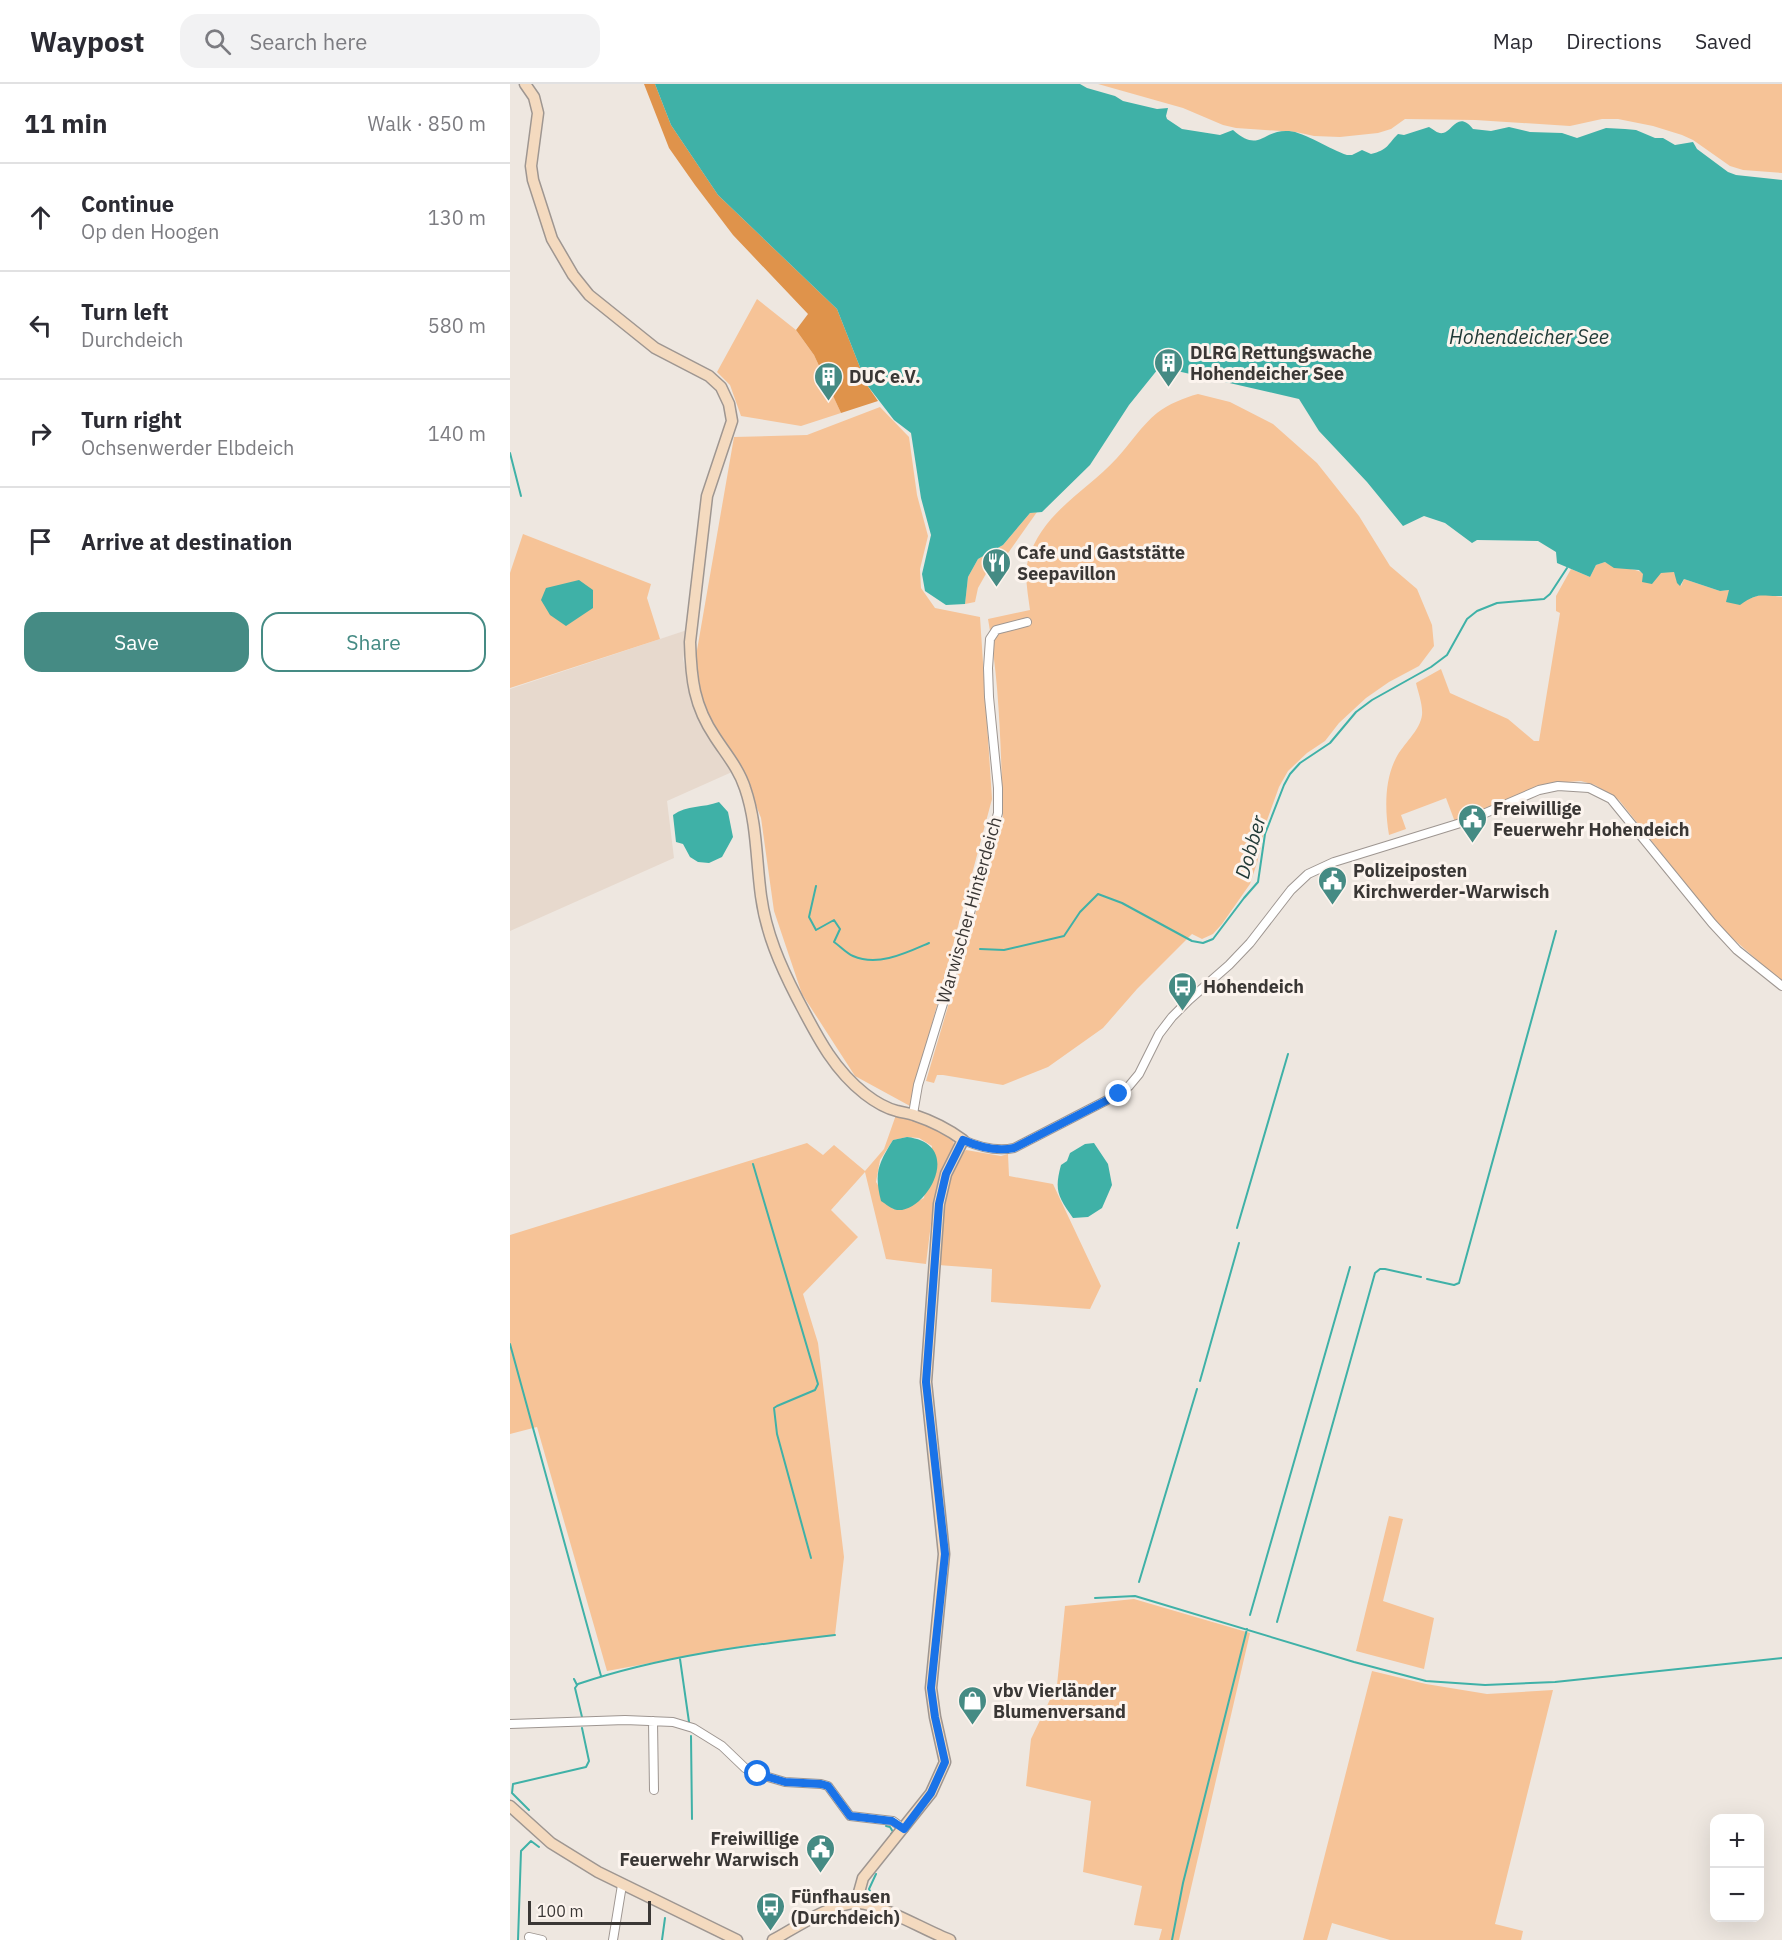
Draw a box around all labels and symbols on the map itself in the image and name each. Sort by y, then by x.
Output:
water label: Hohendeicher See [1449,323,1609,350]
place label: DLRG Rettungswache Hohendeicher See [1190,341,1372,385]
building icon: DLRG Rettungswache Hohendeicher See [1153,346,1185,388]
building icon: DUC e.V. [812,360,844,402]
place label: DUC e.V. [849,365,921,388]
place label: Cafe und Gaststätte Seepavillon [1017,541,1185,585]
restaurant icon: Cafe und Gaststätte Seepavillon [980,546,1012,588]
place label: Freiwillige Feuerwehr Hohendeich [1493,797,1690,841]
public building icon: Freiwillige Feuerwehr Hohendeich [1456,802,1488,844]
water label: Dobber [1228,812,1272,882]
street label: Warwischer Hinterdeich [931,814,1007,1006]
place label: Polizeiposten Kirchwerder-Warwisch [1353,859,1549,903]
public building icon: Polizeiposten Kirchwerder-Warwisch [1316,864,1348,906]
bus stop icon: Hohendeich [1166,970,1198,1012]
place label: Hohendeich [1203,975,1304,998]
route end [1105,1080,1131,1106]
place label: vbv Vierländer Blumenversand [993,1679,1126,1723]
shop icon: vbv Vierländer Blumenversand [956,1684,988,1726]
route start [744,1760,770,1786]
place label: Freiwillige Feuerwehr Warwisch [619,1827,799,1871]
public building icon: Freiwillige Feuerwehr Warwisch [804,1832,836,1874]
place label: Fünfhausen (Durchdeich) [791,1885,900,1929]
bus stop icon: Fünfhausen (Durchdeich) [754,1890,786,1932]
scale bar [528,1898,651,1926]

